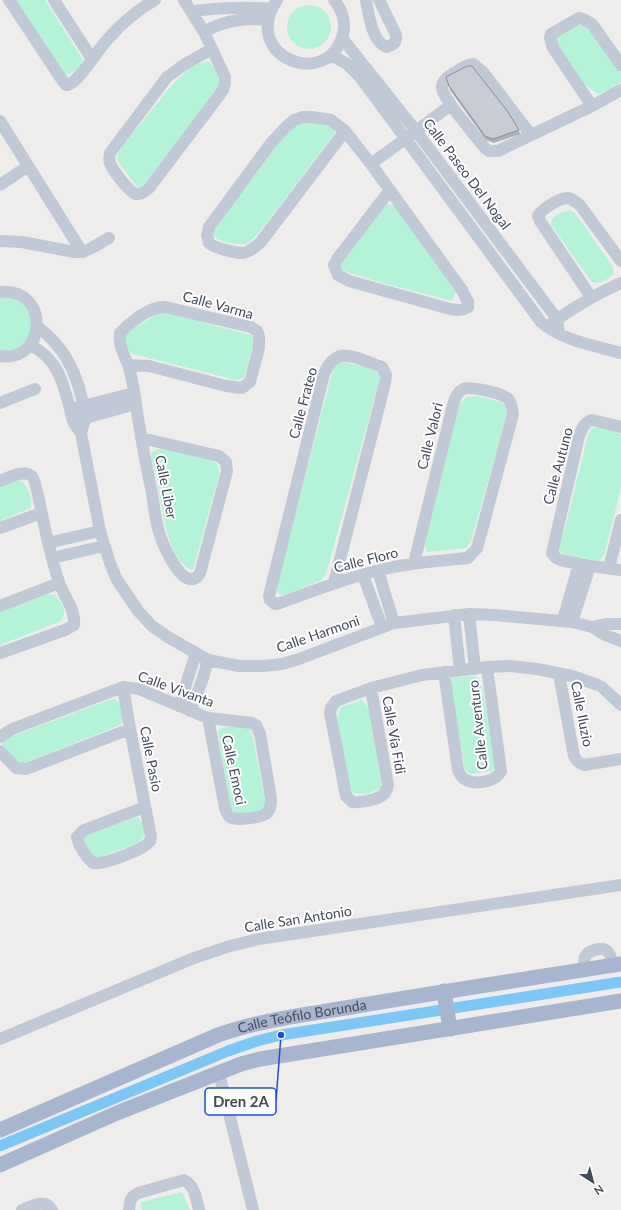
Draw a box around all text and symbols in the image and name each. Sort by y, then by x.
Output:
street label: Calle Paseo Del Nogal [420,115,515,233]
street label: Calle Varma [181,287,255,322]
street label: Calle Frateo [285,365,320,441]
street label: Calle Valori [413,401,446,471]
street label: Calle Autuno [539,425,576,506]
street label: Calle Liber [152,453,181,520]
street label: Calle Floro [332,543,400,576]
street label: Calle Harmoni [274,611,362,656]
street label: Calle Vivanta [136,667,217,710]
street label: Calle Aventuro [464,679,491,771]
street label: Calle Iluzio [568,680,597,748]
street label: Calle Vía Fidi [379,695,410,775]
street label: Calle Pasio [137,725,166,793]
street label: Calle Emoci [219,733,250,807]
street label: Calle San Antonio [243,902,353,935]
street label: Calle Teófilo Borunda [236,996,368,1036]
callout: Dren 2A [205,1088,276,1115]
text: Dren 2A [213,1092,270,1110]
north arrow [573,1162,613,1202]
text: N [592,1183,606,1198]

